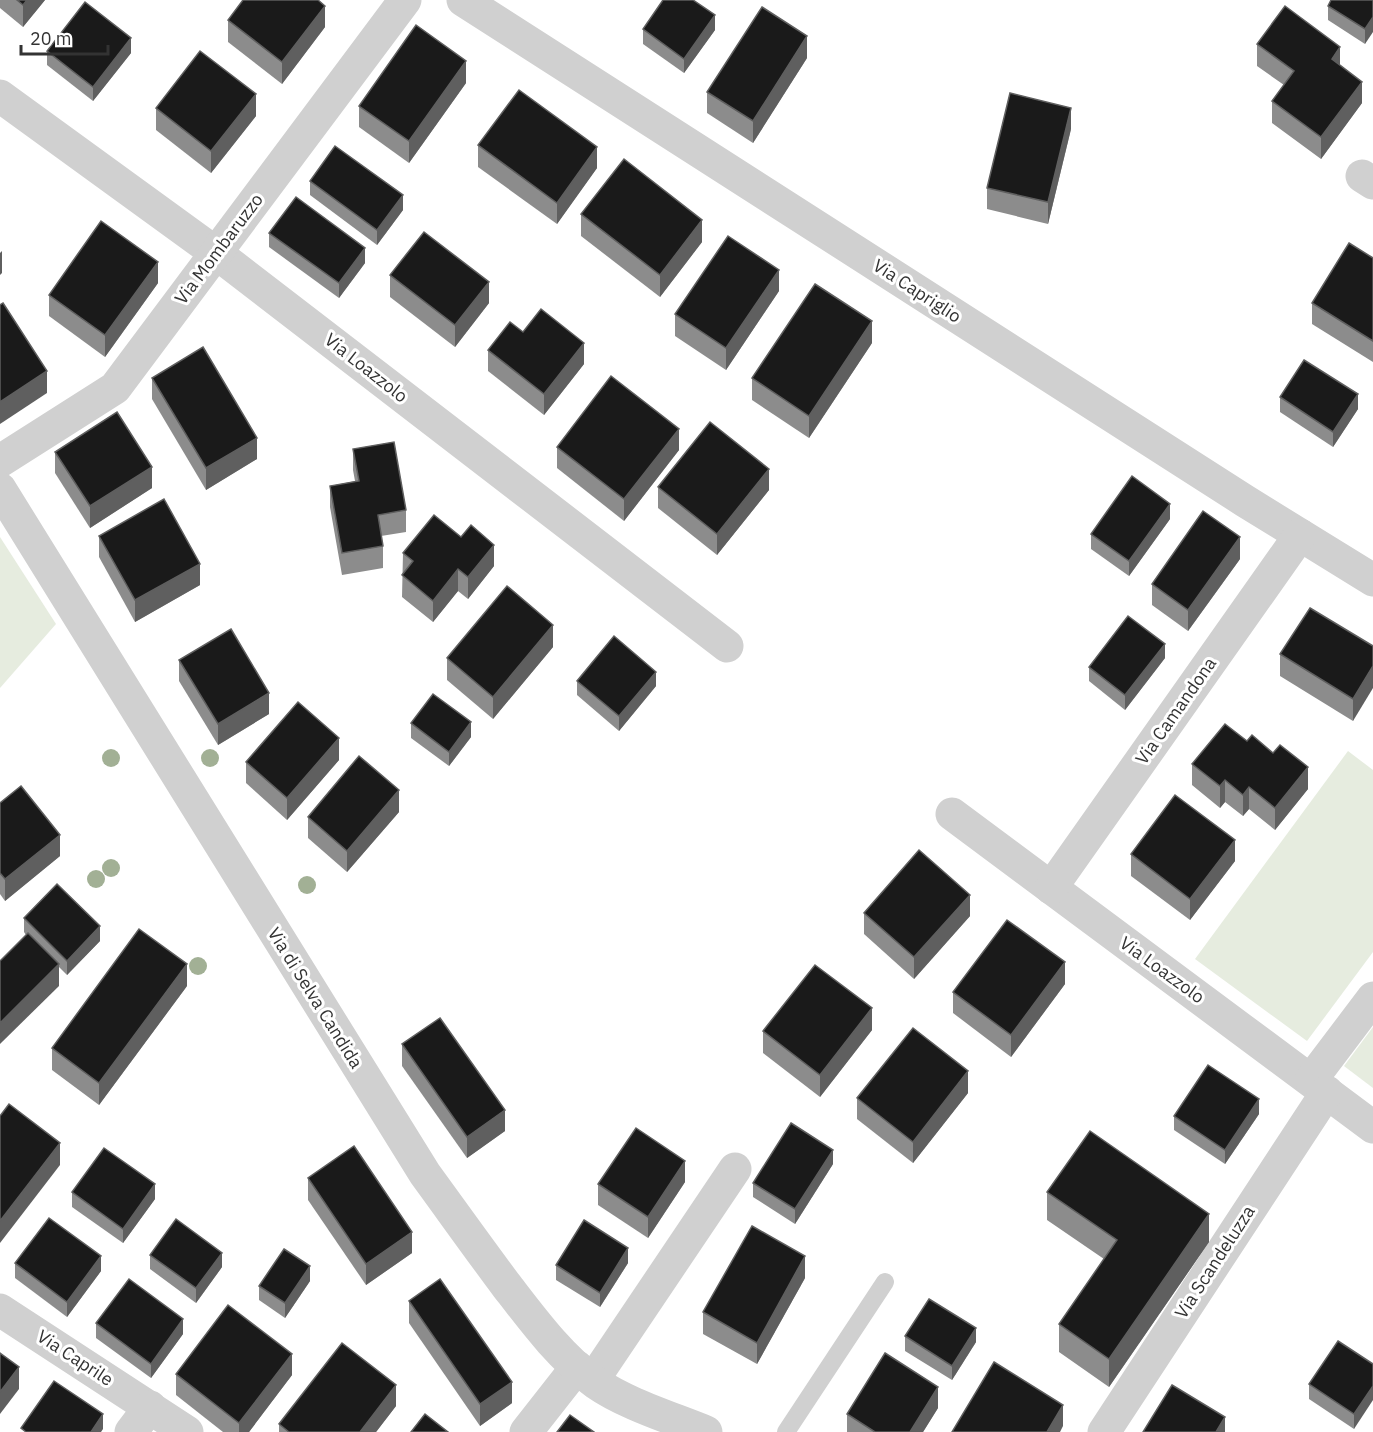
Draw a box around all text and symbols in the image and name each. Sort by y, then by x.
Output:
scale bar [21,18,108,56]
text: 20 m [30,27,72,50]
street label: Via Mombaruzzo [169,189,268,309]
street label: Via Capriglio [869,254,966,328]
street label: Via Loazzolo [320,328,413,407]
street label: Via Camandona [1130,652,1221,769]
street label: Via di Selva Candida [263,923,368,1073]
street label: Via Loazzolo [1115,931,1209,1008]
street label: Via Scandeluzza [1169,1200,1260,1323]
street label: Via Caprile [33,1324,118,1391]

